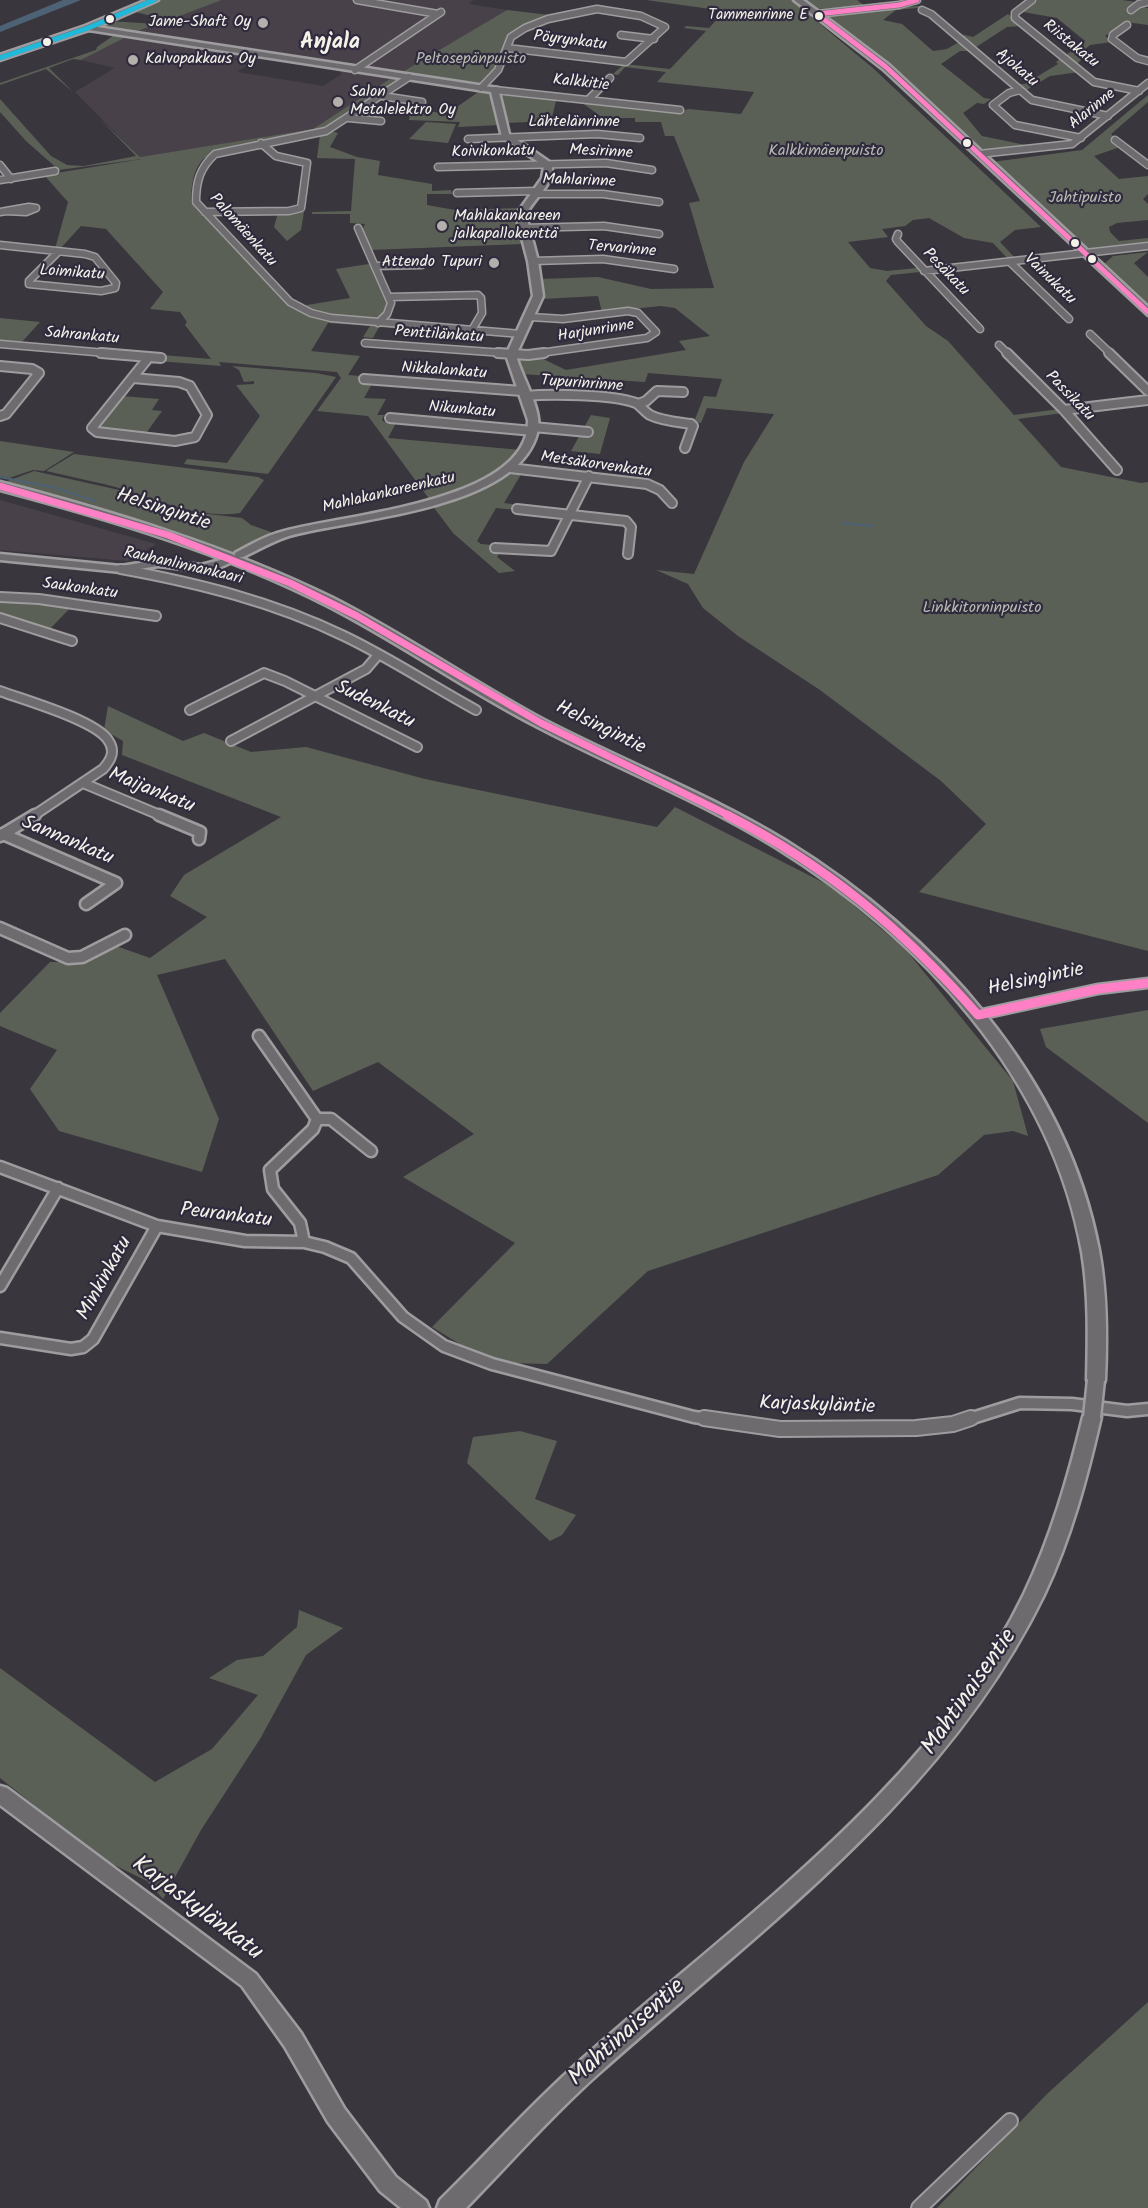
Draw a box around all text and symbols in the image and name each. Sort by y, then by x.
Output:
place label: Tammenrinne E [708,7,808,25]
marker: Tammenrinne E [813,10,825,22]
unlabelled marker [104,13,116,25]
place label: Jame-Shaft Oy [148,13,251,33]
marker: Jame-Shaft Oy [256,16,270,30]
street label: Riistakatu [1038,17,1102,73]
street label: Pöyrynkatu [532,28,608,56]
district label: Anjala [300,31,360,57]
unlabelled marker [41,36,53,48]
street label: Ajokatu [991,46,1041,92]
place label: Kalvopakkaus Oy [145,50,256,70]
park label: Peltosepänpuisto [416,50,526,70]
marker: Kalvopakkaus Oy [126,53,140,67]
street label: Kalkkitie [552,71,610,97]
place label: Salon Metalelektro Oy [350,83,456,121]
street label: Alarinne [1066,85,1120,135]
marker: Salon Metalelektro Oy [331,95,345,109]
street label: Lähtelänrinne [528,113,620,133]
unlabelled marker [961,137,973,149]
street label: Mesirinne [569,142,633,164]
park label: Kalkkimäenpuisto [768,142,884,162]
street label: Koivikonkatu [451,143,535,163]
street label: Mahlarinne [542,171,616,193]
park label: Jahtipuisto [1049,189,1121,209]
street label: Palomäenkatu [204,190,280,272]
place label: Mahlakankareen jalkapallokenttä [454,207,561,245]
marker: Mahlakankareen jalkapallokenttä [435,219,449,233]
street label: Tervarinne [587,237,657,263]
unlabelled marker [1069,237,1081,249]
street label: Pesäkatu [918,245,972,301]
street label: Vainukatu [1019,251,1079,309]
place label: Attendo Tupuri [382,253,482,273]
unlabelled marker [1086,253,1098,265]
marker: Attendo Tupuri [487,256,501,270]
street label: Loimikatu [39,262,105,286]
street label: Harjunrinne [556,316,636,348]
street label: Penttilänkatu [394,323,484,349]
street label: Sahrankatu [44,324,120,350]
street label: Nikkalankatu [400,359,488,385]
street label: Passikatu [1040,368,1098,426]
street label: Tupurinrinne [540,373,624,397]
street label: Nikunkatu [428,399,496,423]
street label: Metsäkorvenkatu [539,449,653,483]
street label: Mahlakankareenkatu [321,469,457,519]
street label: Helsingintie [113,484,213,538]
street label: Rauhanlinnankaari [122,544,244,590]
street label: Saukonkatu [41,575,119,605]
park label: Linkkitorninpuisto [923,599,1041,619]
street label: Sudenkatu [330,676,418,736]
street label: Helsingintie [551,697,649,761]
street label: Maijankatu [104,764,198,820]
street label: Sannankatu [17,812,117,872]
street label: Helsingintie [986,959,1086,1003]
street label: Peurankatu [179,1199,273,1235]
street label: Minkinkatu [73,1233,139,1325]
street label: Karjaskyläntie [759,1393,875,1421]
street label: Mahtinaisentie [917,1624,1025,1762]
street label: Karjaskylänkatu [125,1851,267,1969]
street label: Mahtinaisentie [564,1974,692,2094]

